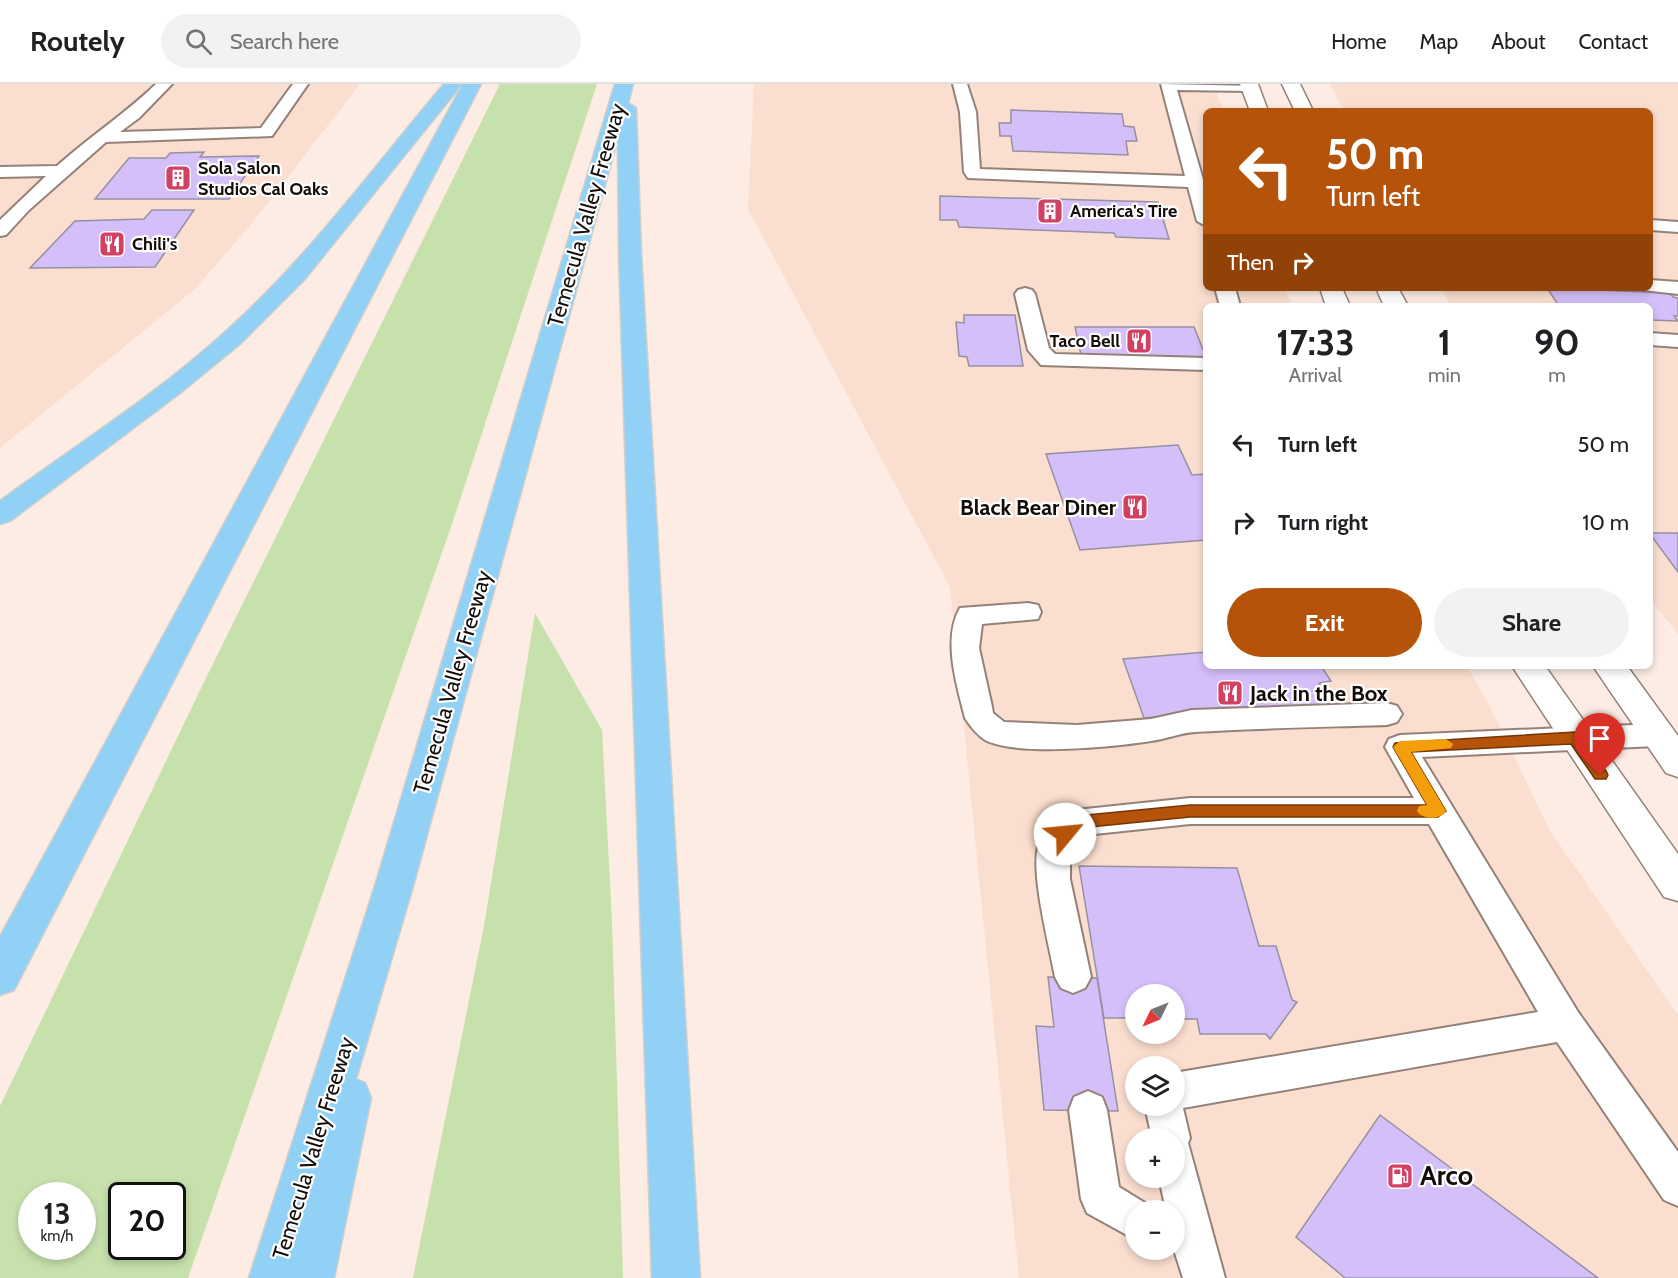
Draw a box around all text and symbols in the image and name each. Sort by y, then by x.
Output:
search box [161,14,581,68]
text: Routely [30,24,125,58]
icon: search [182,25,215,58]
text: Search here [230,28,339,55]
text: Home [1331,29,1387,54]
text: Map [1420,29,1458,54]
text: About [1491,29,1545,54]
text: Contact [1578,29,1648,54]
street label: Temecula Valley Freeway [542,100,631,330]
text: 50 m [1326,128,1424,180]
icon: left [1227,132,1305,210]
place label: Sola Salon Studios Cal Oaks [198,157,329,200]
building icon: Sola Salon Studios Cal Oaks [163,163,193,193]
text: Turn left [1326,180,1420,213]
building icon: America's Tire [1035,196,1065,226]
place label: America's Tire [1070,200,1177,222]
restaurant icon: Chili's [97,229,127,259]
place label: Chili's [132,233,178,255]
icon: right [1286,246,1319,279]
text: Then [1227,249,1274,276]
text: 17:33 [1276,320,1355,364]
text: 1 [1438,320,1451,364]
text: 90 [1534,320,1580,364]
restaurant icon: Taco Bell [1124,326,1154,356]
place label: Taco Bell [1050,330,1120,352]
text: Arrival [1289,363,1342,387]
text: min [1428,363,1461,387]
text: m [1548,363,1566,387]
icon: left [1227,428,1260,461]
text: Turn left [1278,431,1357,458]
text: 50 m [1577,431,1629,458]
restaurant icon: Black Bear Diner [1120,492,1150,522]
place label: Black Bear Diner [960,494,1117,521]
icon: right [1227,506,1260,539]
text: Turn right [1278,509,1368,536]
text: 10 m [1582,509,1629,536]
street label: Temecula Valley Freeway [408,567,497,797]
button: Exit [1227,588,1422,657]
button: Share [1434,588,1629,657]
restaurant icon: Jack in the Box [1215,678,1245,708]
place label: Jack in the Box [1249,680,1388,707]
pin [1574,713,1625,775]
icon: arrive [1583,722,1616,755]
position arrow [1033,802,1097,866]
north arrow [1125,984,1185,1044]
map controls [1125,984,1185,1260]
street label: Temecula Valley Freeway [267,1034,360,1263]
button: layers [1125,1056,1185,1116]
button: + [1125,1128,1185,1188]
place label: Arco [1420,1159,1473,1192]
fuel station icon: Arco [1385,1161,1415,1191]
speed limit sign: 20 [108,1182,186,1260]
text: 13 [43,1195,71,1232]
button: − [1125,1200,1185,1260]
text: km/h [41,1227,73,1245]

